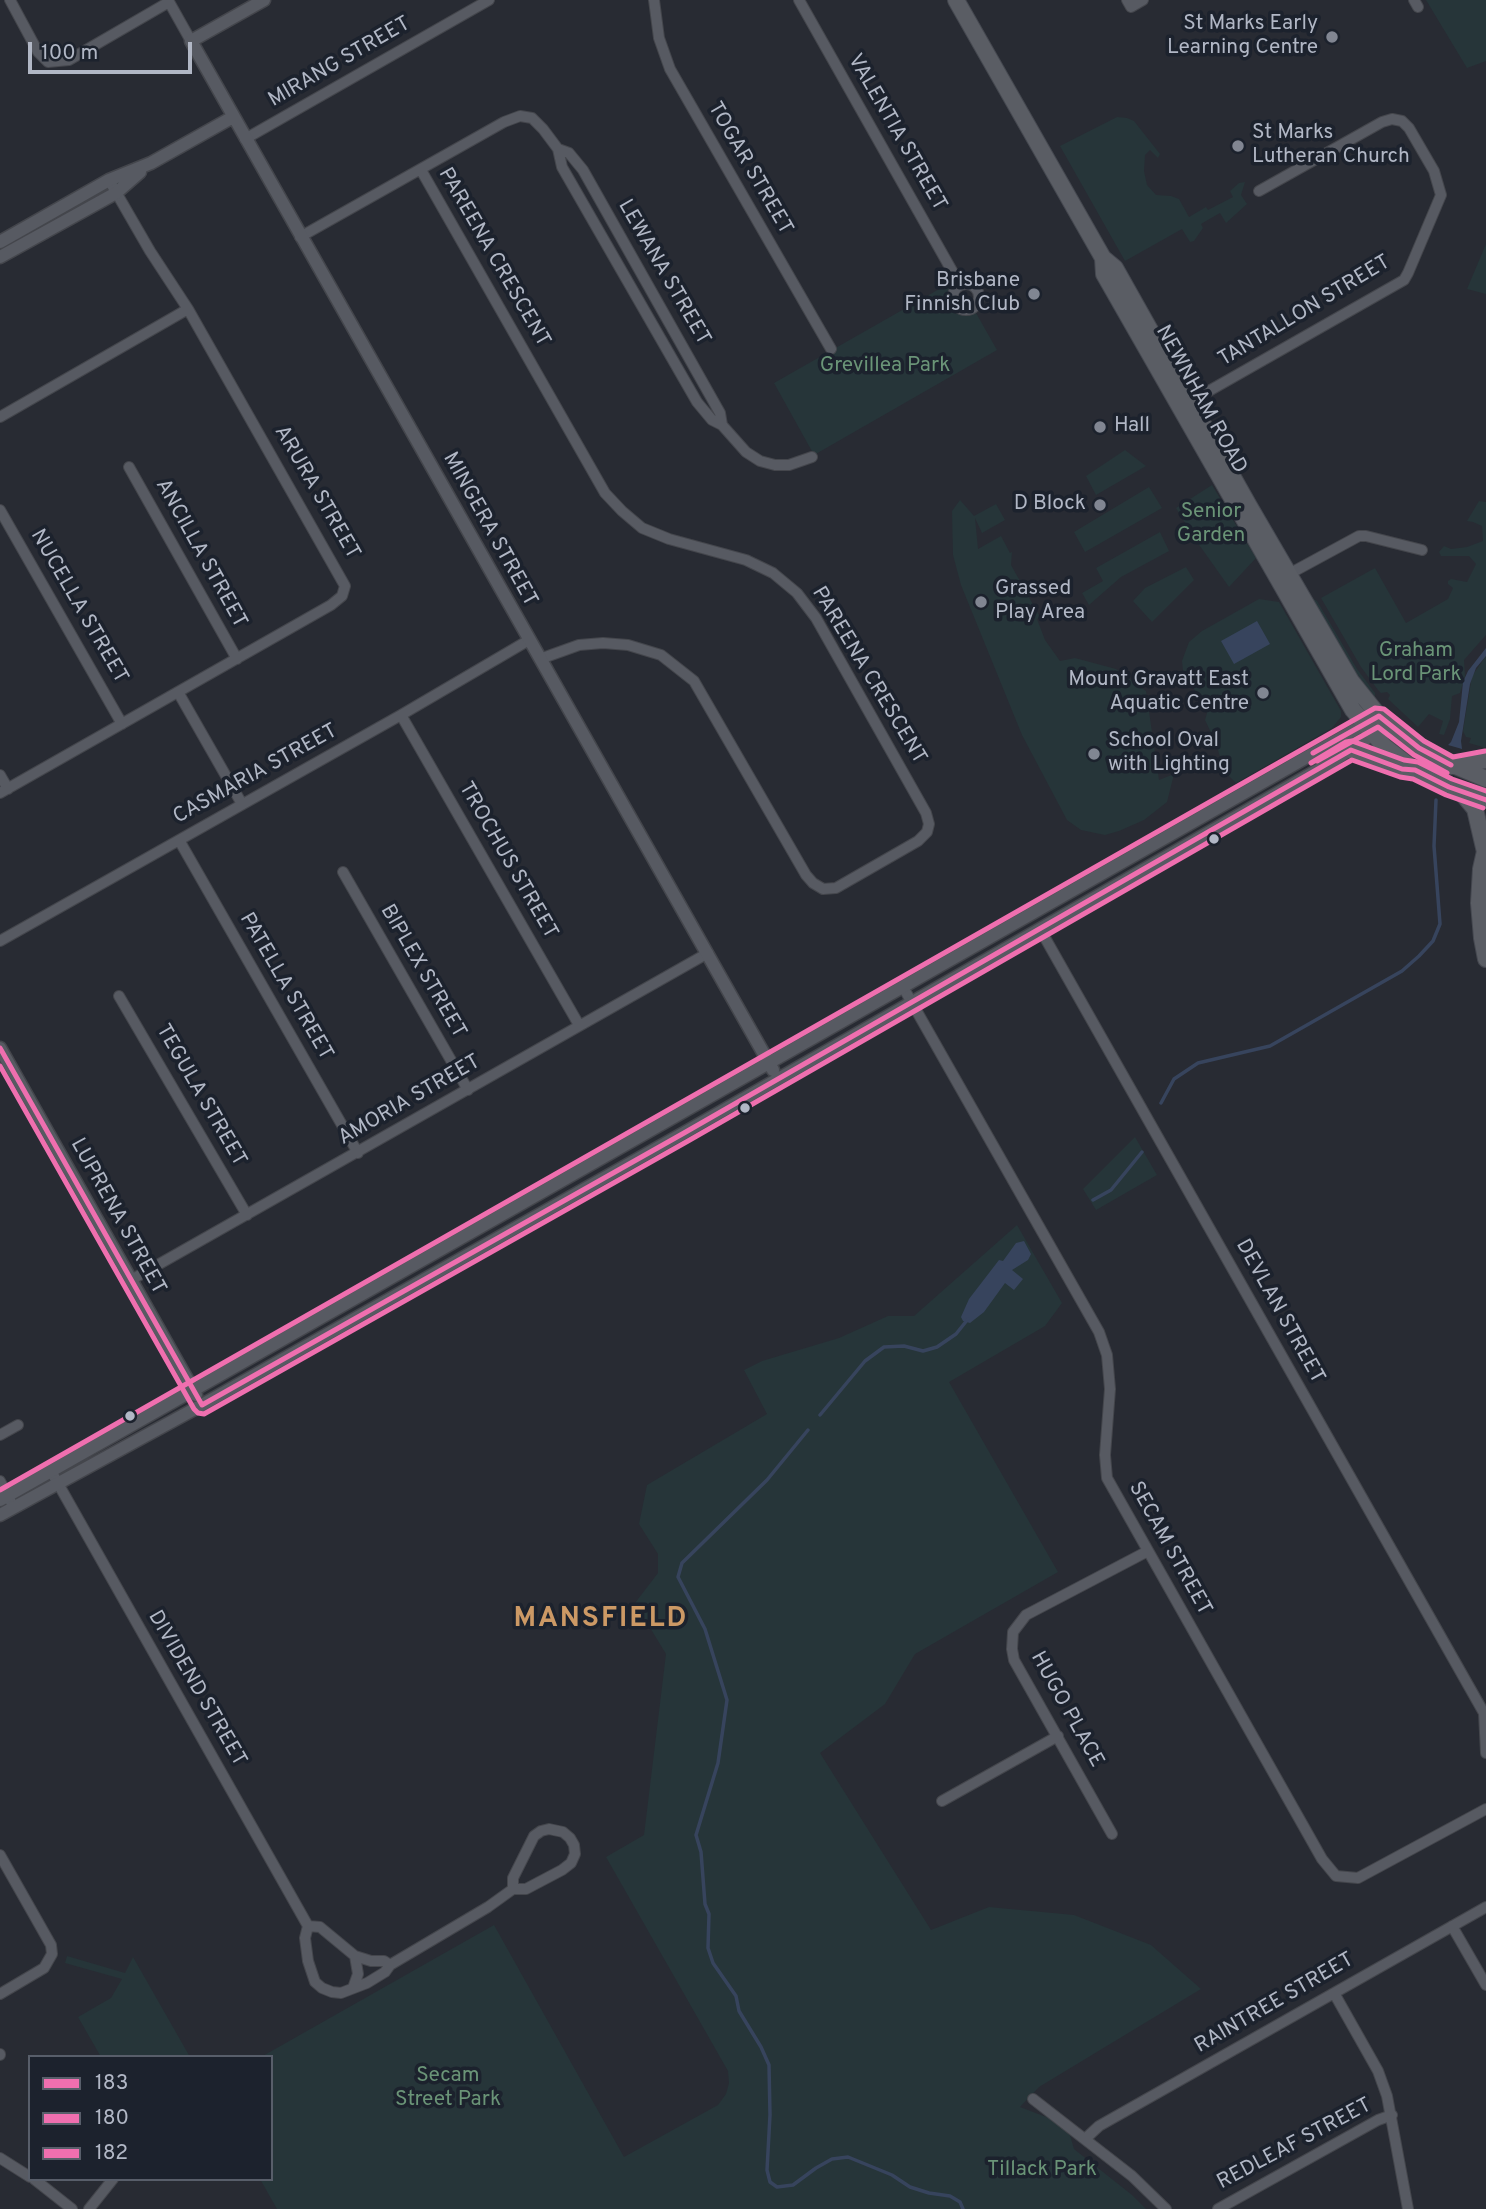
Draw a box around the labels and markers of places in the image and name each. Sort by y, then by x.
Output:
place label: St Marks Early Learning Centre [1167,12,1318,62]
marker: St Marks Early Learning Centre [1324,29,1340,45]
place label: St Marks Lutheran Church [1252,121,1410,171]
marker: St Marks Lutheran Church [1230,138,1246,154]
place label: Brisbane Finnish Club [904,269,1020,319]
marker: Brisbane Finnish Club [1026,286,1042,302]
place label: Hall [1114,414,1150,440]
marker: Hall [1092,419,1108,435]
place label: D Block [1014,492,1086,518]
marker: D Block [1092,497,1108,513]
place label: Grassed Play Area [995,577,1085,627]
marker: Grassed Play Area [973,594,989,610]
place label: Mount Gravatt East Aquatic Centre [1068,668,1249,718]
marker: Mount Gravatt East Aquatic Centre [1255,685,1271,701]
place label: School Oval with Lighting [1108,729,1230,779]
marker: School Oval with Lighting [1086,746,1102,762]
unlabelled marker [1207,832,1221,846]
unlabelled marker [738,1101,752,1115]
unlabelled marker [123,1409,137,1423]

